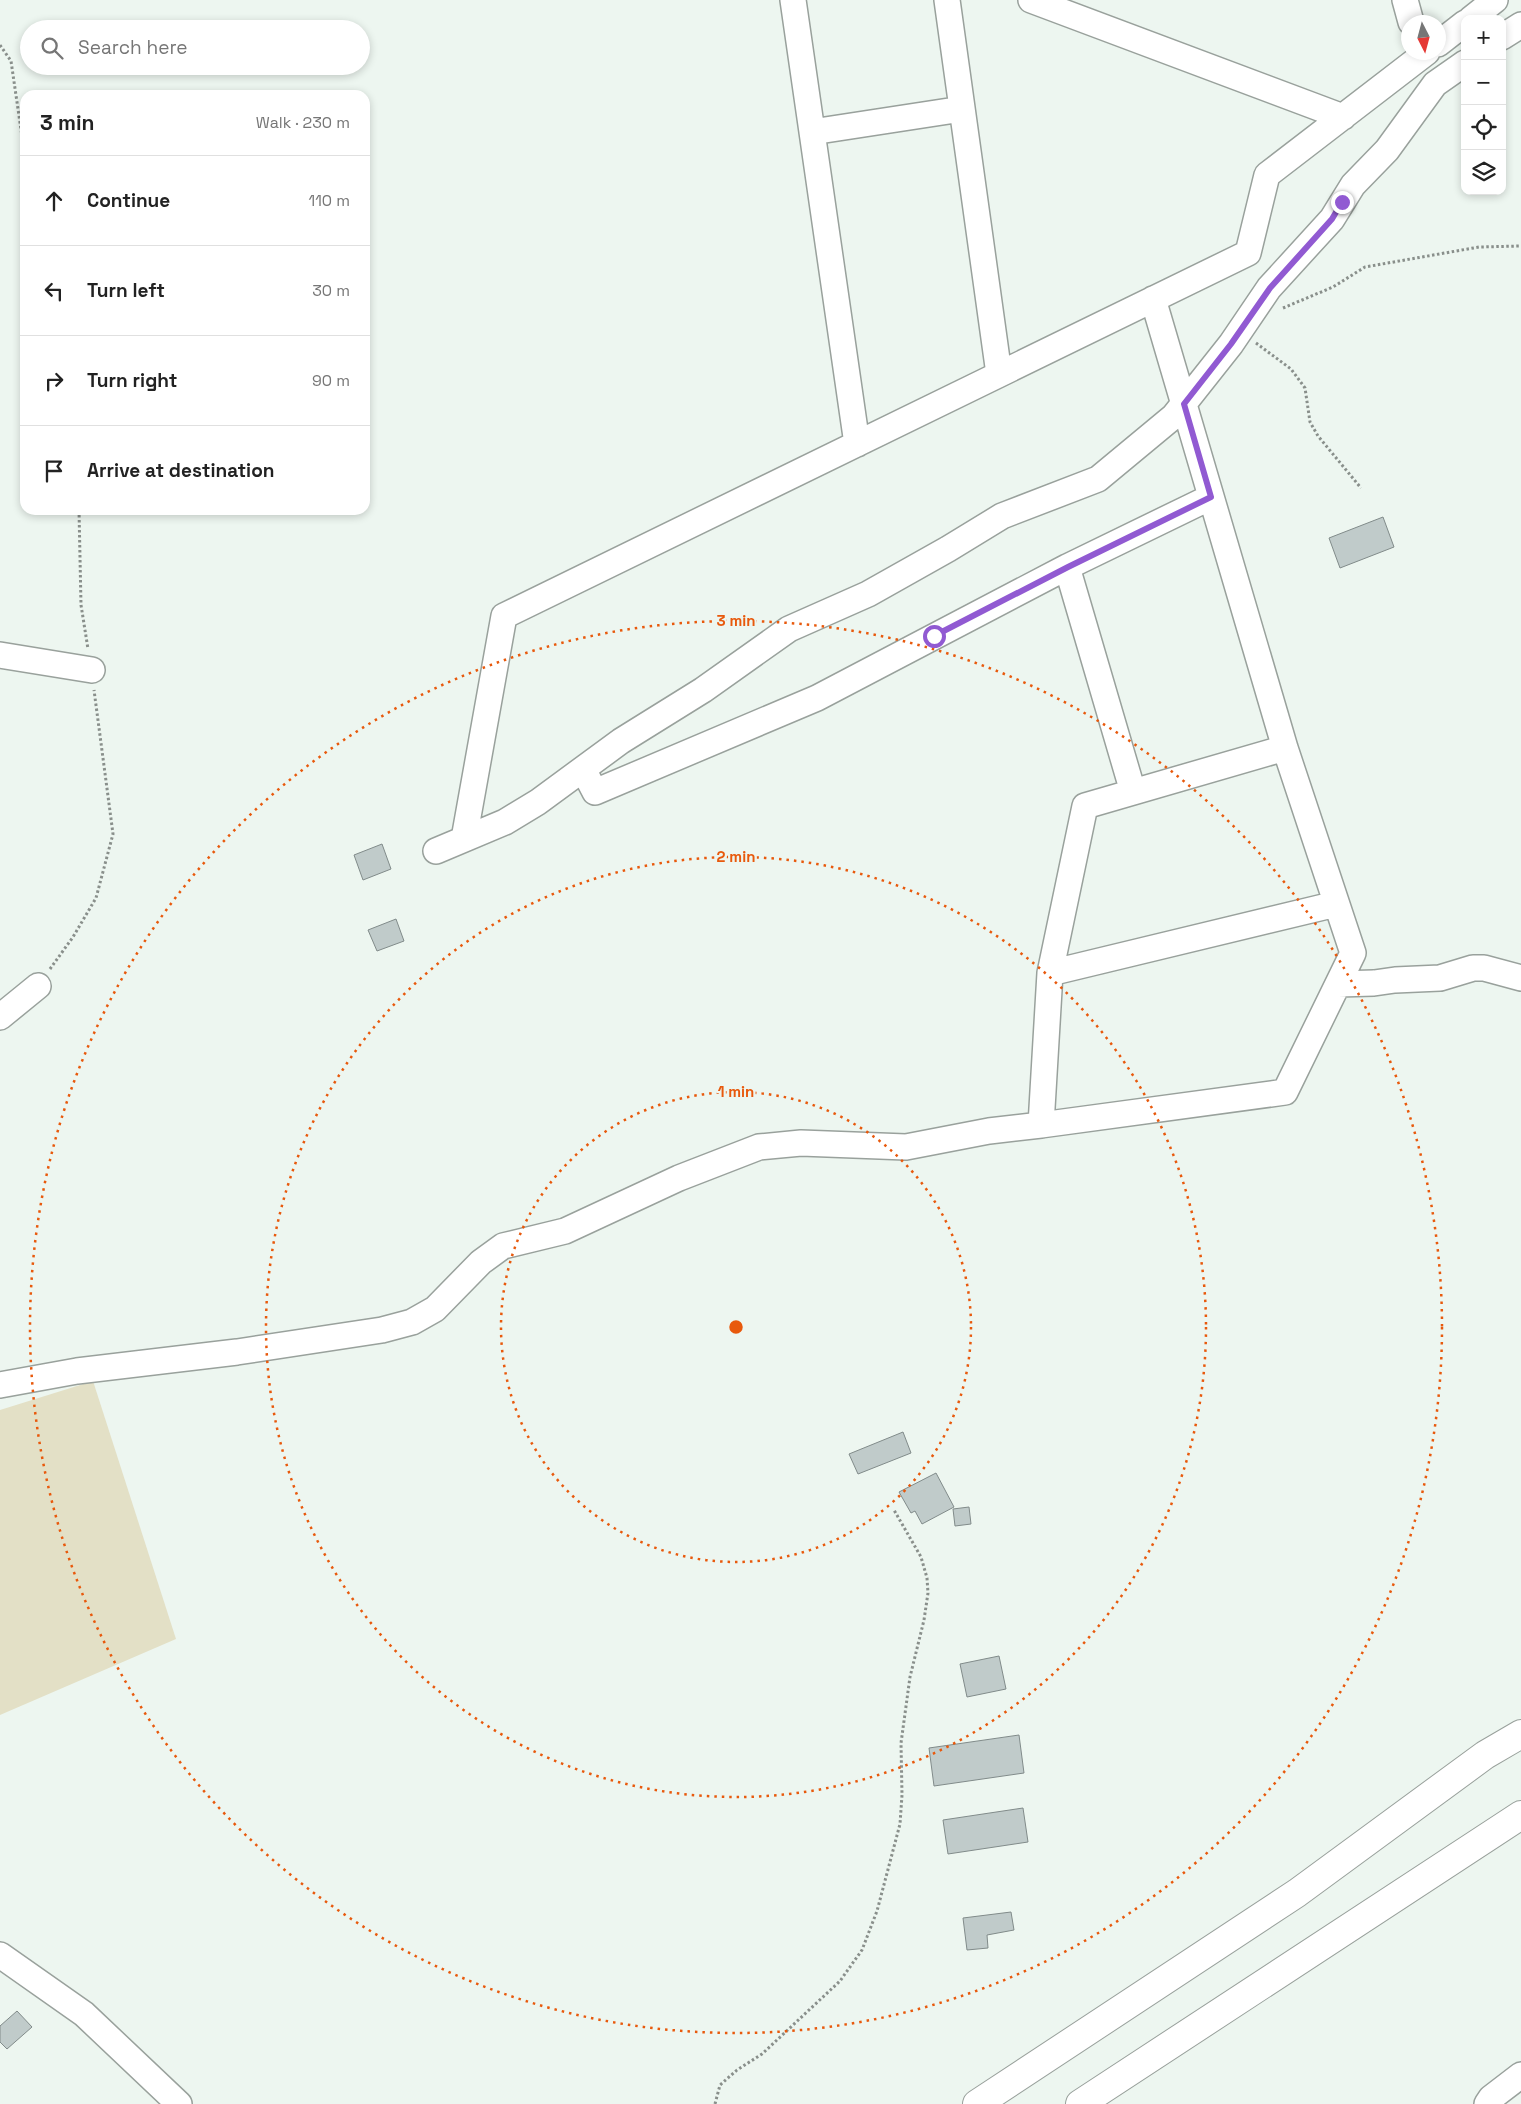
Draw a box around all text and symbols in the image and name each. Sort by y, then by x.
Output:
north arrow [1401,15,1446,60]
map controls [1461,15,1506,195]
button: + [1461,15,1506,60]
search box [20,20,370,75]
icon: search [38,34,66,62]
text: Search here [78,35,188,60]
button: − [1461,60,1506,105]
button: locate [1461,105,1506,150]
text: 3 min [40,109,95,136]
text: Walk · 230 m [256,112,350,133]
button: layers [1461,150,1506,195]
icon: ahead [40,187,68,215]
text: Continue [87,188,170,213]
text: 110 m [308,190,350,211]
route end [1331,191,1354,214]
icon: left [40,277,68,305]
text: Turn left [87,278,165,303]
text: 30 m [312,280,350,301]
icon: right [40,367,68,395]
text: Turn right [87,368,177,393]
text: 90 m [312,370,350,391]
icon: arrive [40,457,68,485]
text: Arrive at destination [87,458,275,483]
text: 3 min [717,611,755,630]
route start [923,625,946,648]
text: 2 min [717,847,755,866]
text: 1 min [718,1082,754,1101]
centre of rings [727,1318,745,1336]

